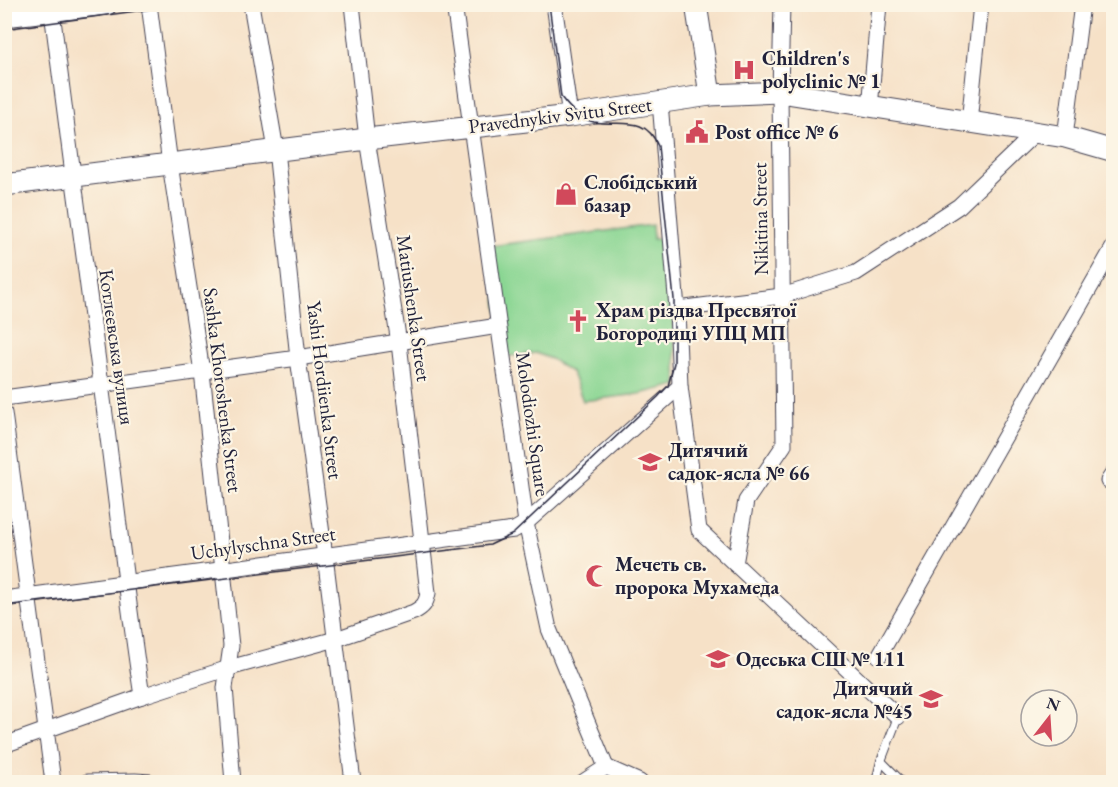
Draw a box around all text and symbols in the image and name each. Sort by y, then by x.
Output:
place label: Children's polyclinic № 1 [762,45,881,94]
hospital icon: Children's polyclinic № 1 [731,57,757,83]
street label: Pravednykiv Svitu Street [467,91,654,139]
public building icon: Post office № 6 [684,119,710,145]
place label: Post office № 6 [715,119,839,145]
street label: Nikitina Street [746,162,774,276]
place label: Слобідський базар [584,169,698,218]
shop icon: Слобідський базар [553,181,579,207]
street label: Matiushenka Street [391,233,437,384]
street label: Котлєєвська вулиця [93,267,141,427]
street label: Sashka Khoroshenka Street [198,286,249,495]
place label: Храм різдва Пресвятої Богородиці УПЦ МП [595,297,797,346]
street label: Yashi Hordiienka Street [301,299,349,481]
church icon: Храм різдва Пресвятої Богородиці УПЦ МП [565,308,591,334]
street label: Molodiozhi Square [510,350,556,498]
place label: Дитячий садок-ясла № 66 [668,437,810,486]
school or university icon: Дитячий садок-ясла № 66 [637,449,663,475]
street label: Uchylyschna Street [189,520,338,566]
place label: Мечеть св. пророка Мухамеда [615,551,780,600]
mosque icon: Мечеть св. пророка Мухамеда [584,563,610,589]
school or university icon: Одеська СШ № 111 [705,646,731,672]
place label: Одеська СШ № 111 [736,646,906,672]
place label: Дитячий садок-ясла №45 [776,675,913,724]
school or university icon: Дитячий садок-ясла №45 [918,686,944,712]
north arrow [1019,688,1079,748]
text: N [1044,692,1063,716]

